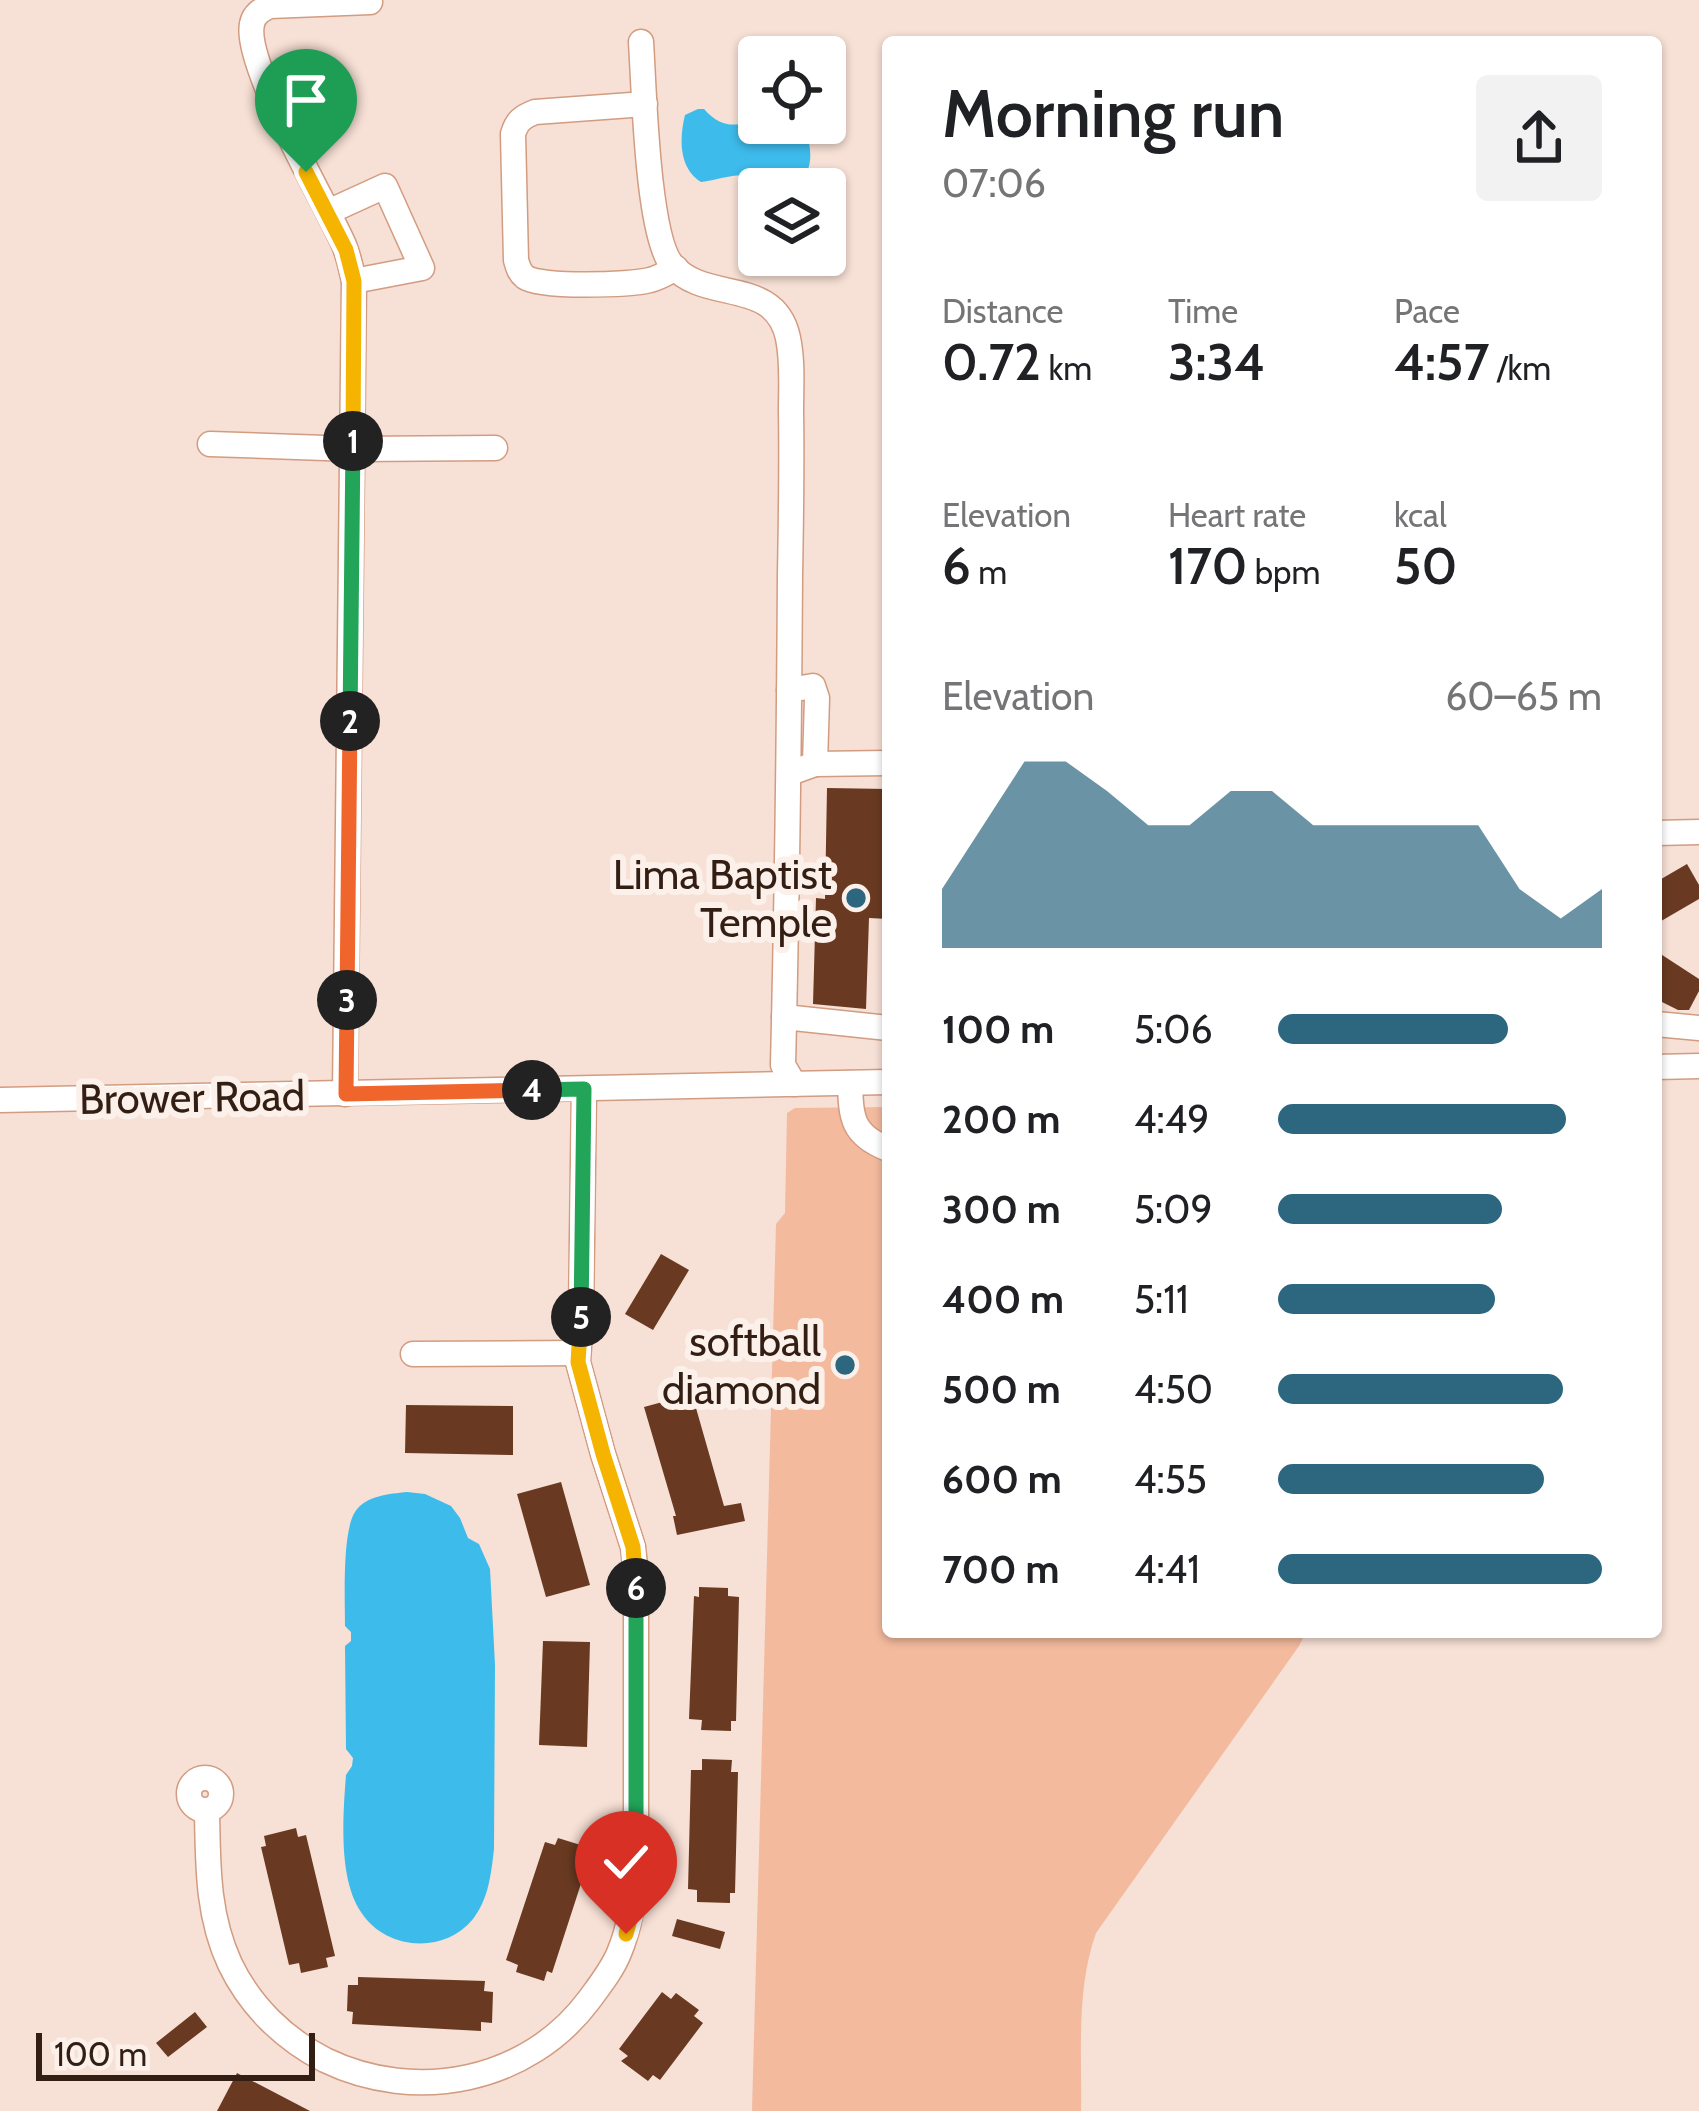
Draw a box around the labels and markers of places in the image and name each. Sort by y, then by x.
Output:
pin [255,49,357,172]
pin: 1 [323,411,383,471]
pin: 2 [320,691,380,751]
place label: Lima Baptist Temple [613,848,832,948]
marker: Lima Baptist Temple [843,885,869,911]
pin: 3 [317,970,377,1030]
pin: 4 [502,1060,562,1120]
pin: 5 [551,1287,611,1347]
place label: softball diamond [662,1315,821,1415]
marker: softball diamond [832,1352,858,1378]
pin: 6 [606,1558,666,1618]
pin [575,1811,677,1934]

